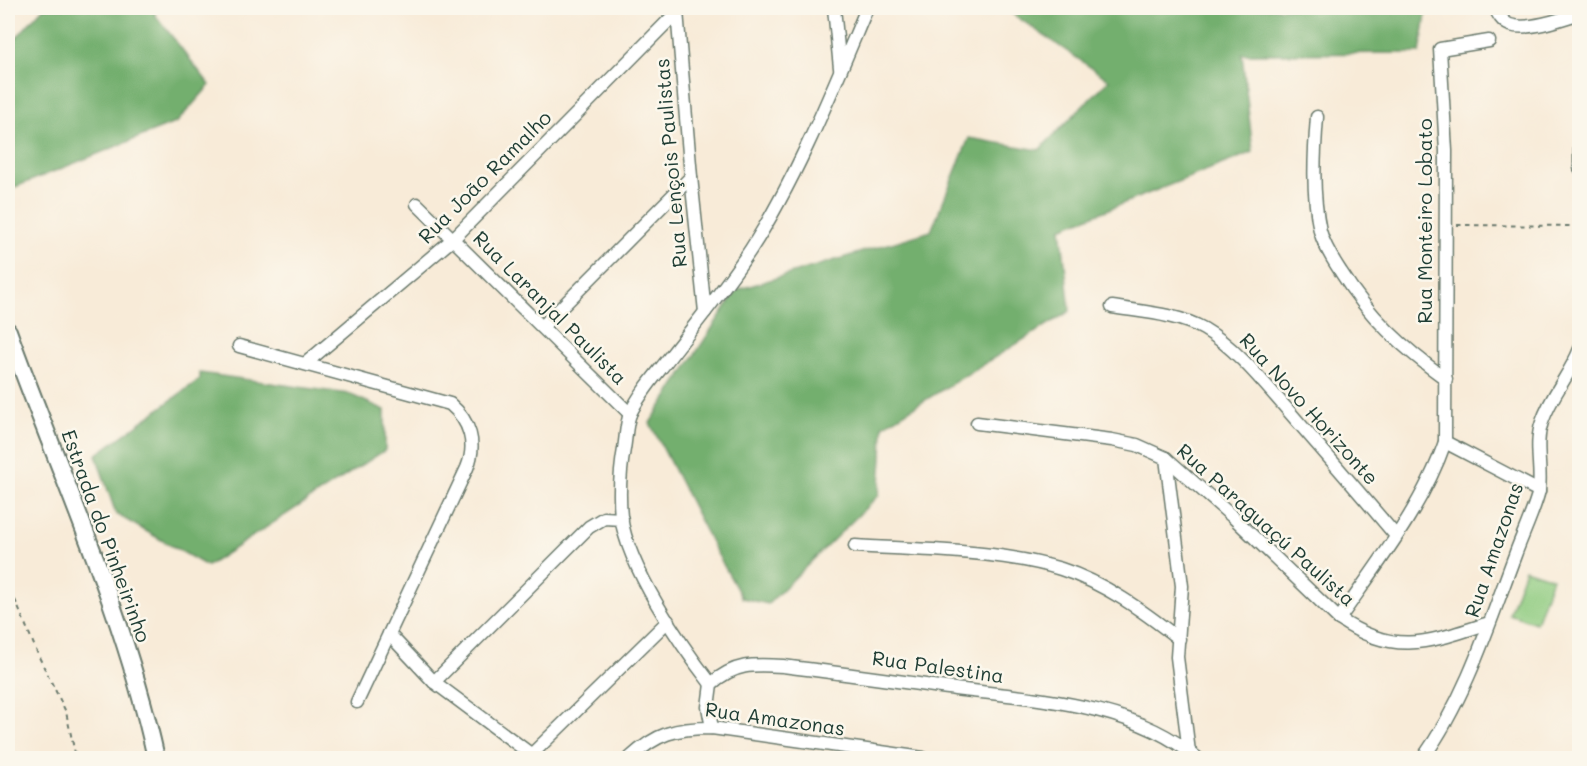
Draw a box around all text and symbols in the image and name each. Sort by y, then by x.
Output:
street label: Rua Lençois Paulistas [648,57,692,269]
street label: Rua João Ramalho [412,104,557,248]
street label: Rua Monteiro Lobato [1411,118,1437,324]
street label: Rua Laranjal Paulista [468,225,633,390]
street label: Rua Novo Horizonte [1235,327,1385,490]
street label: Estrada do Pinheirinho [56,426,158,646]
street label: Rua Paraguaçú Paulista [1172,437,1361,611]
street label: Rua Amazonas [1458,479,1528,621]
street label: Rua Palestina [871,644,1006,688]
street label: Rua Amazonas [703,695,847,741]

